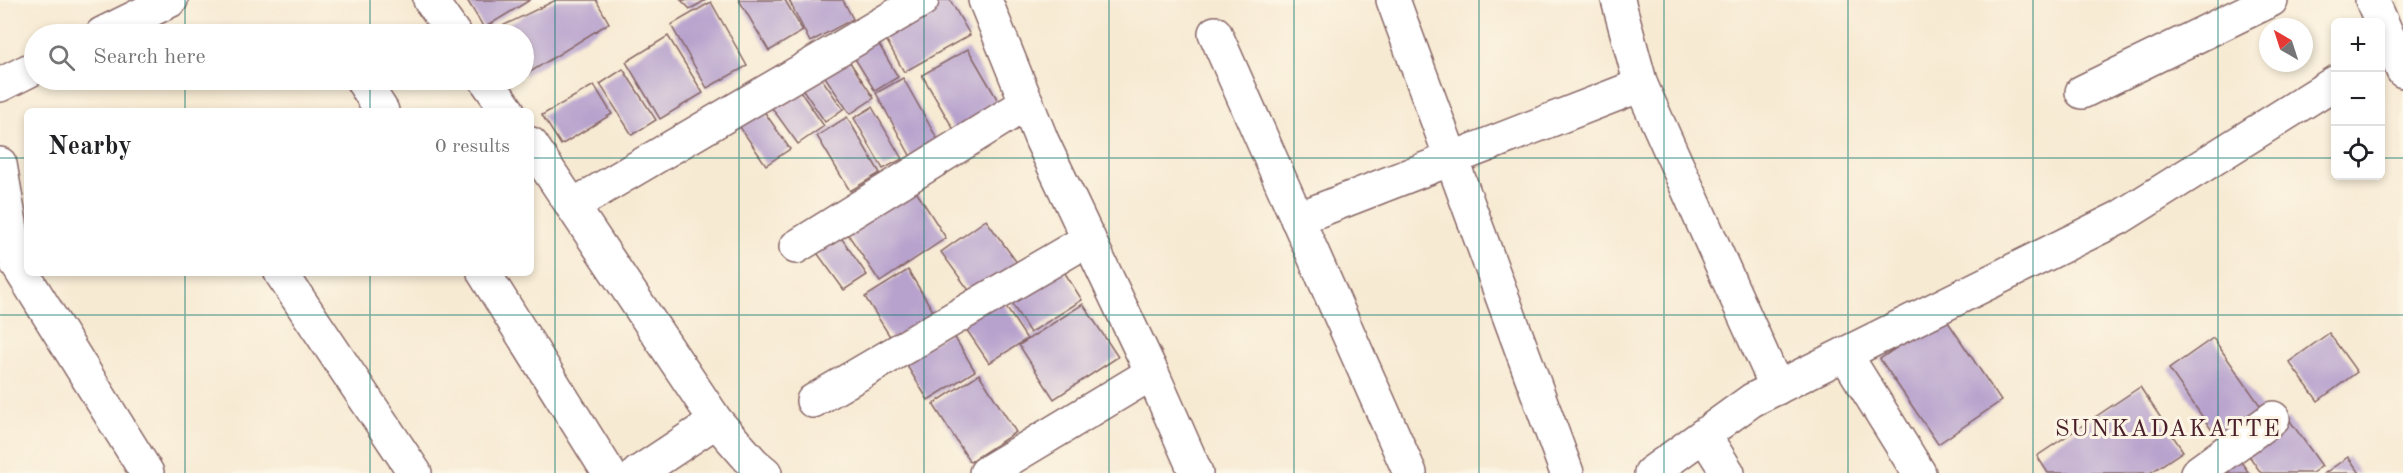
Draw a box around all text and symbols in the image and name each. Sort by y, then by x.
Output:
north arrow [2259,18,2313,72]
map controls [2331,18,2385,180]
button: + [2331,18,2385,72]
search box [24,24,534,90]
icon: search [45,41,78,74]
text: Search here [93,46,206,68]
button: − [2331,72,2385,126]
button: locate [2331,126,2385,180]
text: Nearby [48,134,132,160]
text: 0 results [435,137,510,157]
district label: SUNKADAKATTE [2055,418,2281,442]

